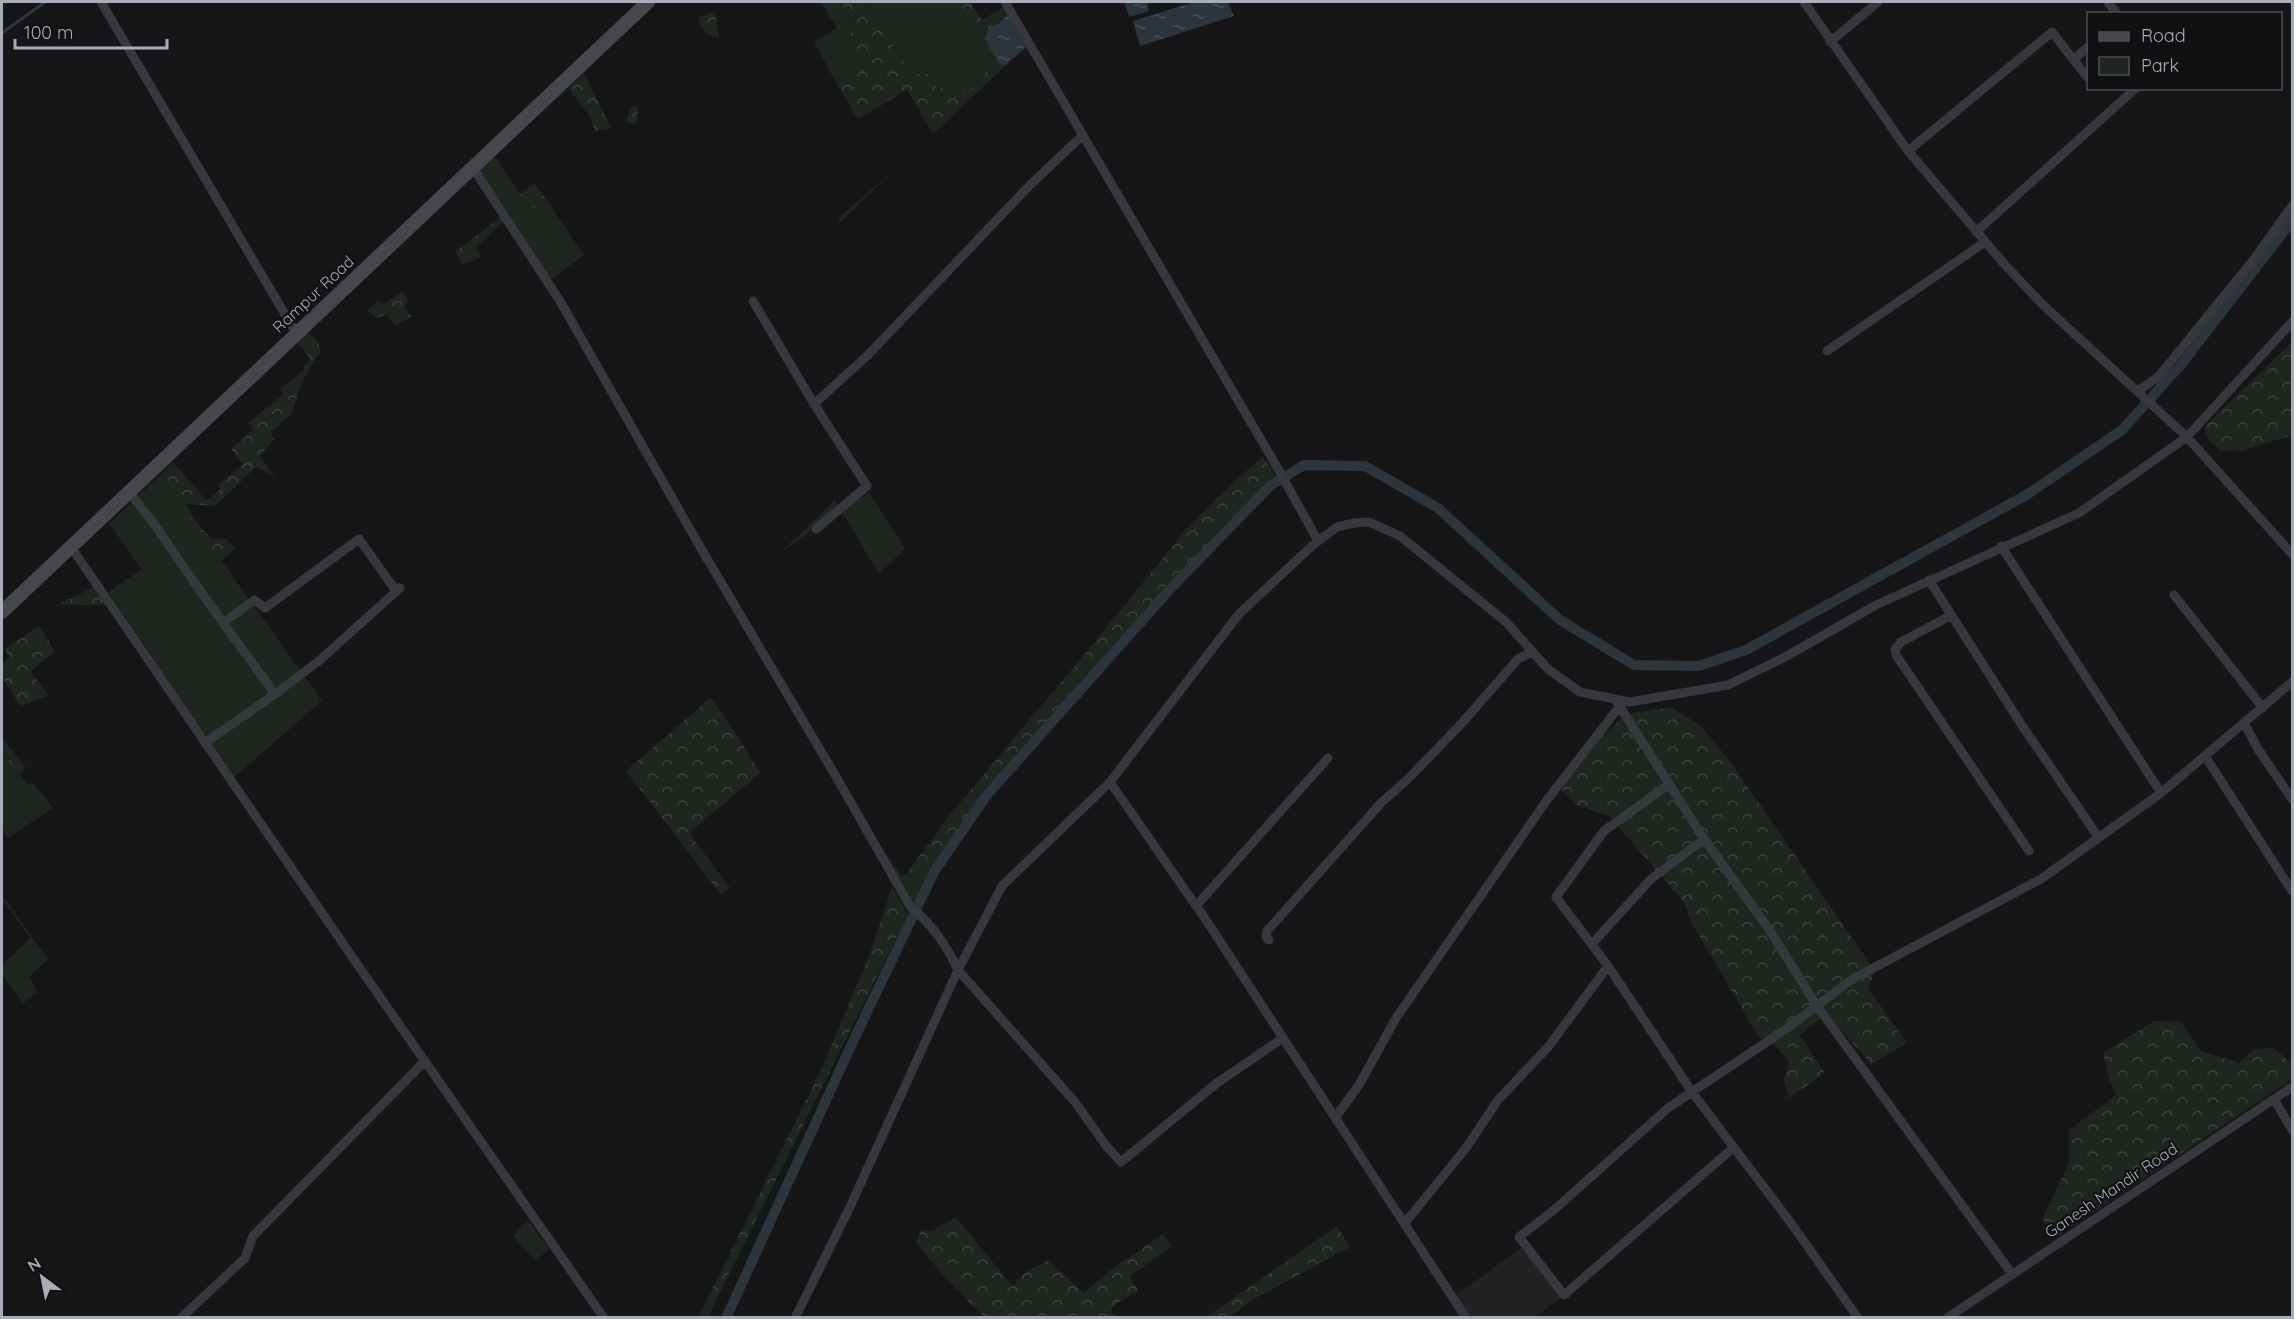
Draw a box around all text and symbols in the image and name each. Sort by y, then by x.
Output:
scale bar [15,12,166,50]
legend [2087,12,2282,90]
text: 100 m [24,21,73,44]
text: Road [2141,24,2186,47]
text: Park [2141,54,2179,77]
street label: Rampur Road [268,251,358,337]
street label: Ganesh Mandir Road [2041,1138,2181,1242]
north arrow [12,1247,72,1307]
text: N [24,1253,44,1276]

